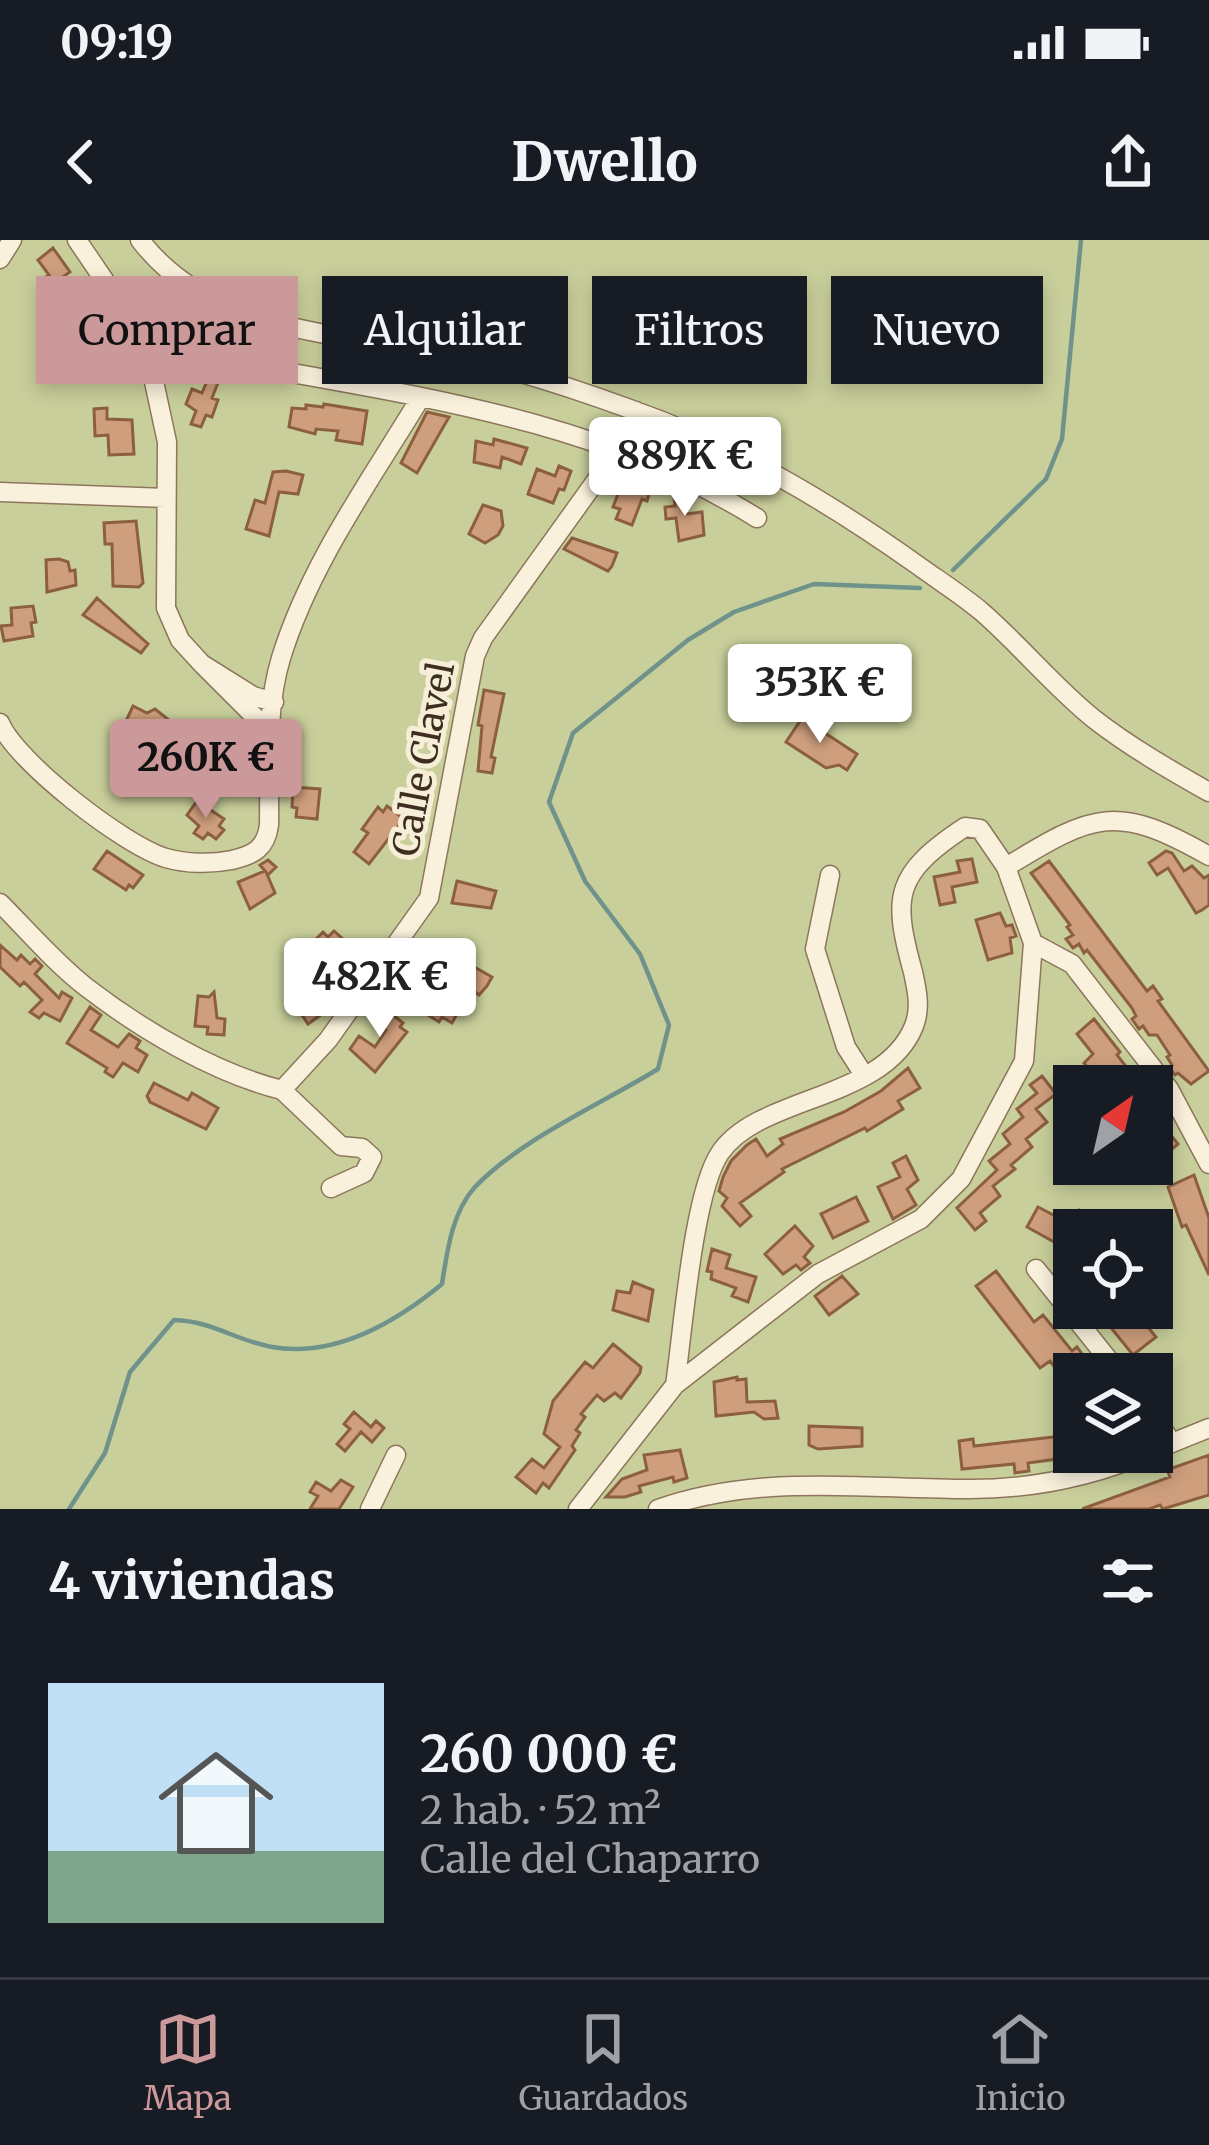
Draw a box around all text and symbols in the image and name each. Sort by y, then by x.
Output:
text: 09:19 [60,14,173,70]
text: Dwello [511,128,698,196]
icon: back [48,129,114,195]
icon: share [1095,129,1161,195]
chip: Comprar [36,276,298,384]
chip: Alquilar [322,276,568,384]
chip: Filtros [592,276,807,384]
chip: Nuevo [831,276,1043,384]
pin: 889K € [587,417,783,519]
text: 889K € [616,431,754,480]
pin: 353K € [722,644,918,746]
street label: Calle Clavel [383,658,464,860]
text: 353K € [755,658,885,707]
pin: 260K € [108,719,304,821]
text: 260K € [137,733,275,782]
pin: 482K € [282,938,478,1040]
text: 482K € [311,952,449,1001]
north arrow [1053,1065,1173,1185]
map controls [1053,1065,1173,1473]
button: locate [1053,1209,1173,1329]
button: layers [1053,1353,1173,1473]
icon: filters [1095,1548,1161,1614]
text: 4 viviendas [48,1549,335,1613]
text: 260 000 € [420,1722,678,1786]
icon: home [144,1731,288,1875]
text: 2 hab. · 52 m² [420,1786,661,1835]
text: Calle del Chaparro [420,1835,760,1884]
tab: Mapa [143,2006,232,2119]
tab: Guardados [519,2006,688,2119]
tab: Inicio [975,2006,1066,2119]

